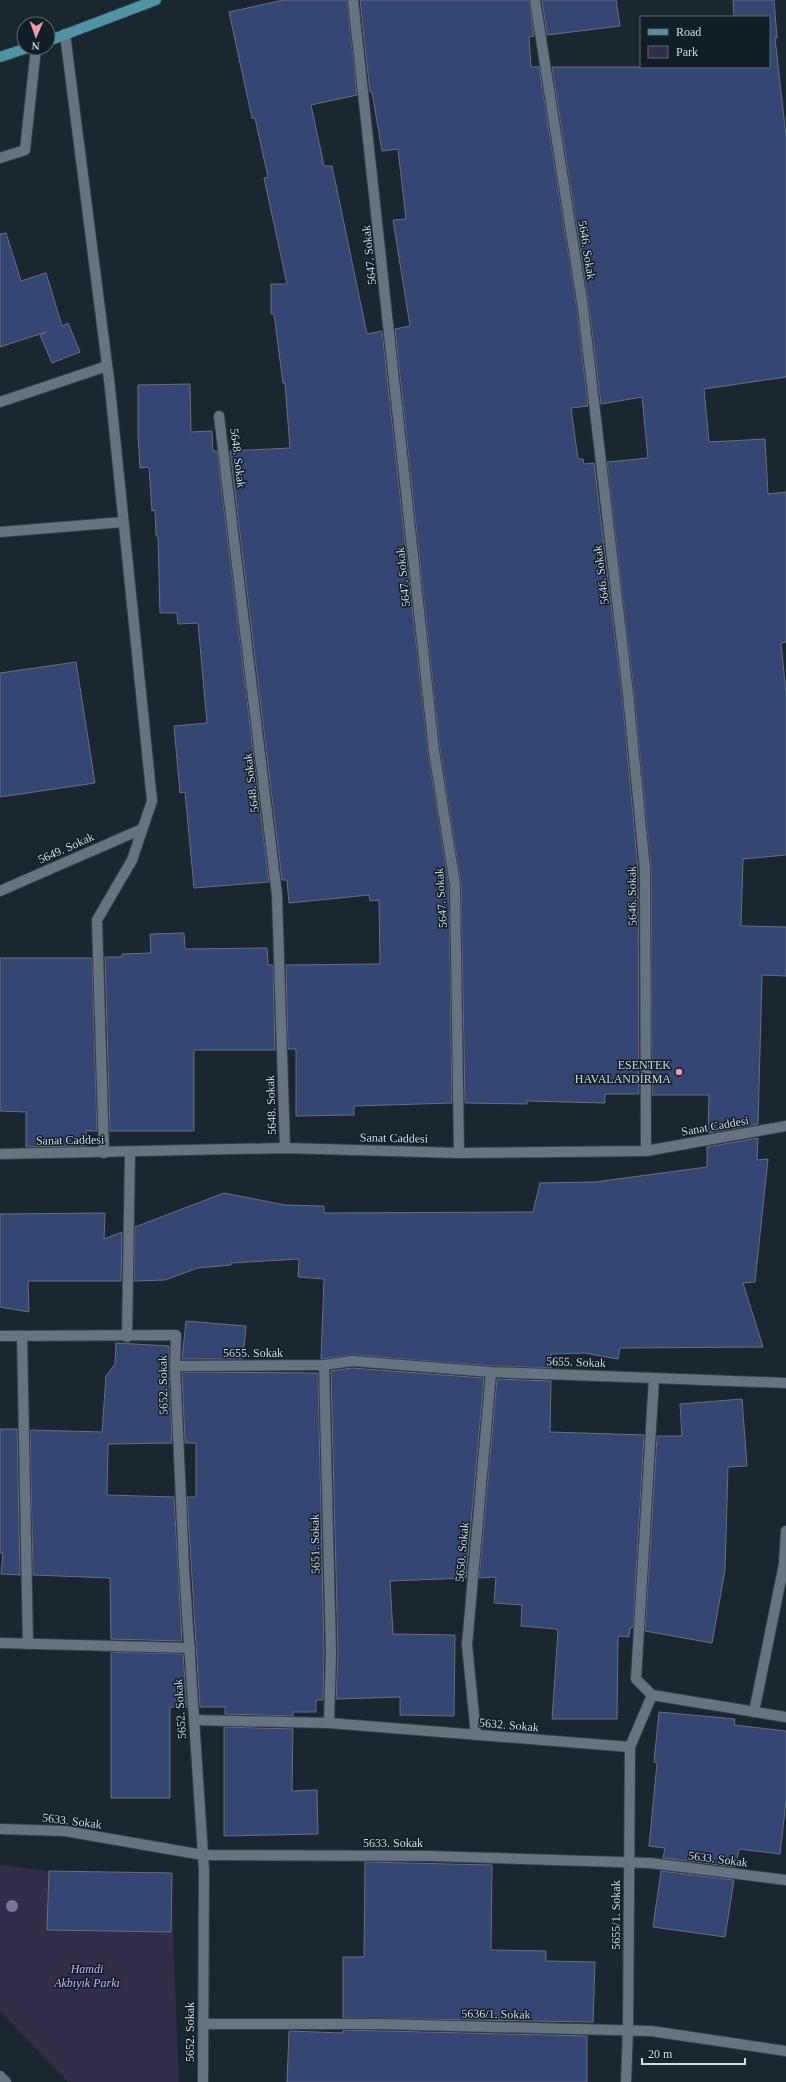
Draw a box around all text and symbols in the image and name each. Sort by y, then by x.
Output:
north arrow [16,16,56,56]
legend [640,16,770,68]
text: Road [676,25,701,39]
text: N [31,40,40,52]
text: Park [676,45,698,59]
street label: 5646. Sokak [575,219,599,281]
street label: 5647. Sokak [359,224,379,286]
street label: 5648. Sokak [227,427,249,489]
street label: 5646. Sokak [590,544,612,606]
street label: 5647. Sokak [393,546,413,608]
street label: 5648. Sokak [240,752,262,814]
street label: 5649. Sokak [36,829,96,867]
street label: 5646. Sokak [624,866,640,926]
street label: 5647. Sokak [432,868,450,928]
place label: ESENTEK HAVALANDİRMA [575,1058,671,1086]
marker: ESENTEK HAVALANDİRMA [674,1067,684,1077]
street label: 5648. Sokak [263,1075,279,1135]
street label: Sanat Caddesi [680,1113,751,1139]
street label: Sanat Caddesi [360,1130,429,1146]
street label: Sanat Caddesi [36,1132,105,1148]
street label: 5655. Sokak [223,1346,283,1360]
street label: 5655. Sokak [546,1354,606,1370]
street label: 5652. Sokak [155,1355,171,1415]
street label: 5651. Sokak [307,1514,323,1574]
street label: 5650. Sokak [452,1522,472,1582]
street label: 5652. Sokak [171,1679,189,1739]
street label: 5632. Sokak [479,1715,539,1735]
street label: 5633. Sokak [41,1810,103,1832]
street label: 5633. Sokak [363,1836,423,1850]
street label: 5633. Sokak [687,1848,749,1870]
street label: 5655/1. Sokak [609,1880,623,1950]
park label: Hamdi Akbıyık Parkı [53,1962,120,1990]
street label: 5652. Sokak [183,2002,197,2062]
street label: 5636/1. Sokak [461,2006,531,2022]
scale bar [642,2040,745,2066]
text: 20 m [648,2047,673,2061]

